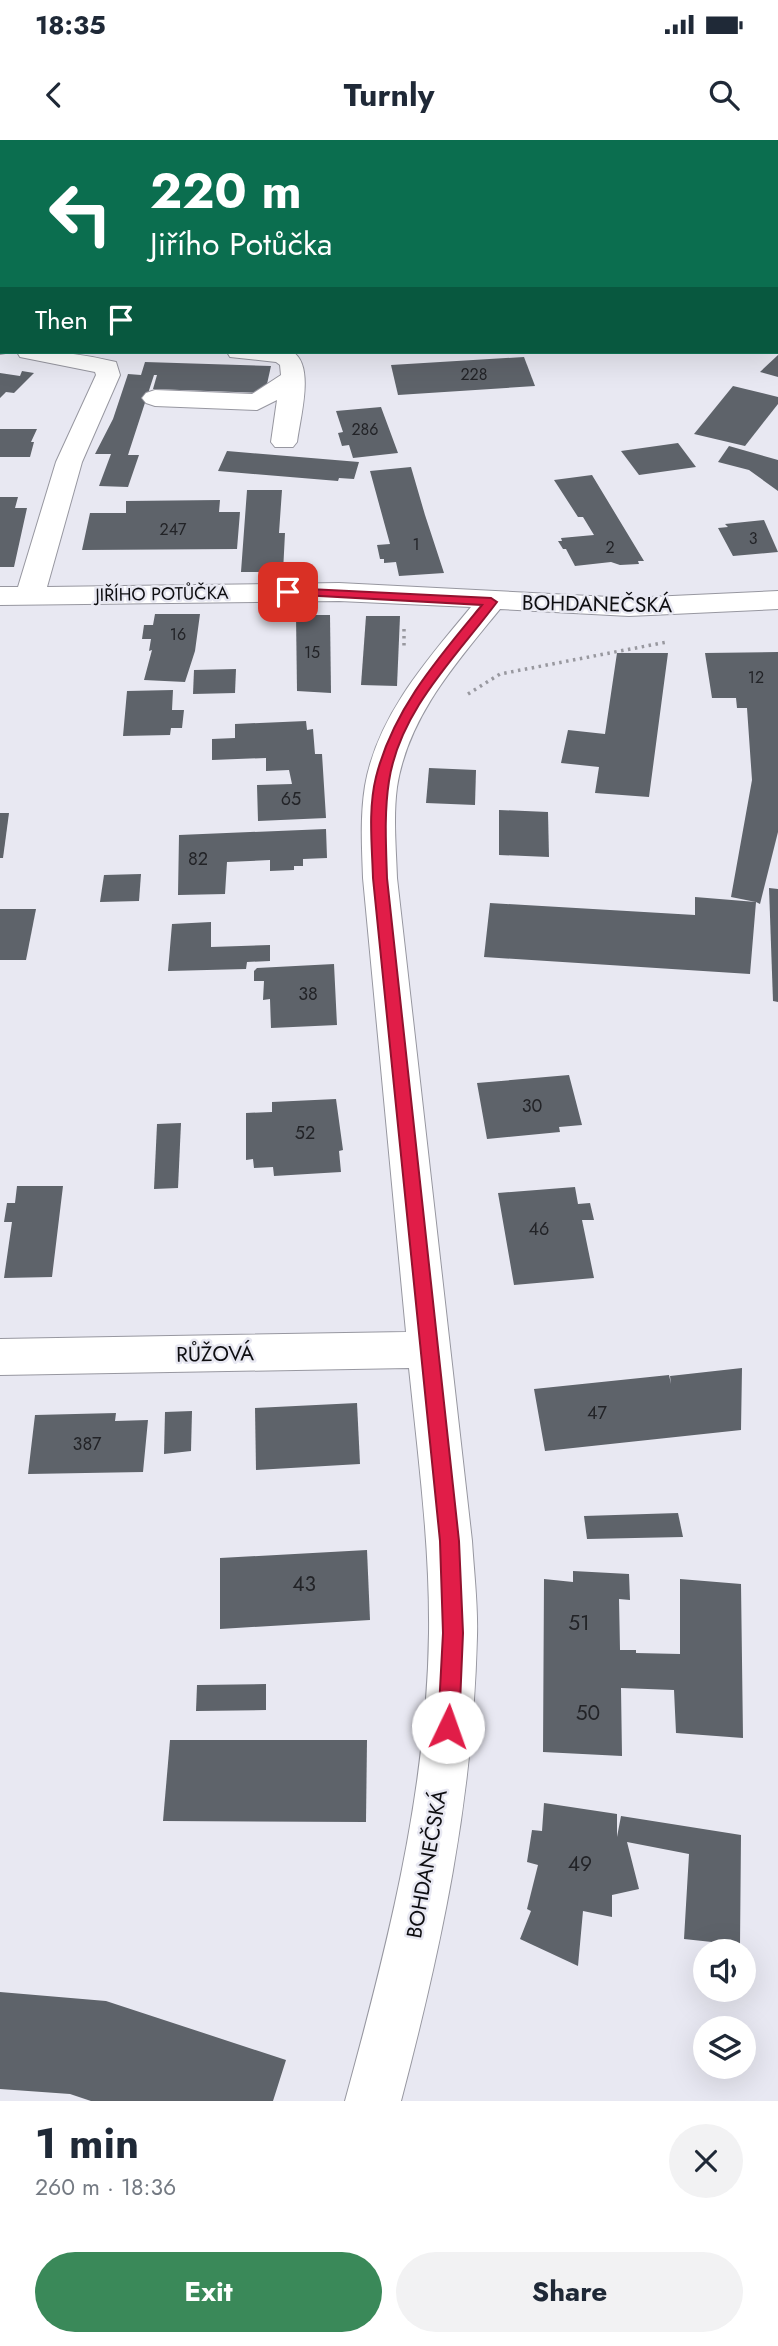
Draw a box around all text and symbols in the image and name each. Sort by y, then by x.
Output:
text: 18:35 [35,6,106,44]
text: Turnly [344,72,434,118]
icon: back [35,76,73,114]
icon: search [705,76,743,114]
text: 220 m [150,156,302,226]
icon: left [35,168,126,259]
text: Jiřího Potůčka [150,221,332,267]
text: Then [35,301,88,339]
icon: arrive [102,301,140,339]
house number: 228 [461,363,487,386]
house number: 286 [351,418,379,441]
house number: 247 [160,518,187,541]
house number: 3 [749,527,758,550]
house number: 1 [412,533,420,556]
house number: 2 [605,536,615,559]
pin [258,562,318,622]
icon: arrive [269,573,307,611]
street label: JIŘÍHO POTŮČKA [93,580,229,608]
street label: BOHDANEČSKÁ [522,588,673,620]
house number: 16 [170,623,186,646]
house number: 15 [304,641,320,664]
house number: 12 [748,666,764,689]
house number: 65 [281,786,301,812]
house number: 82 [188,846,208,872]
house number: 38 [298,981,318,1007]
house number: 30 [522,1093,543,1119]
house number: 52 [295,1120,315,1146]
house number: 46 [529,1216,549,1242]
street label: RŮŽOVÁ [176,1338,254,1370]
house number: 47 [587,1400,608,1426]
house number: 387 [73,1431,102,1457]
house number: 43 [292,1569,316,1599]
house number: 51 [568,1608,590,1638]
position arrow [411,1690,485,1764]
house number: 50 [576,1698,600,1728]
street label: BOHDANEČSKÁ [399,1787,455,1941]
house number: 49 [568,1849,592,1879]
map controls [693,1939,756,2079]
button: sound [693,1939,756,2002]
button: layers [693,2016,756,2079]
text: 1 min [35,2113,139,2174]
button: close [669,2124,743,2198]
text: 260 m · 18:36 [35,2170,176,2204]
button: Exit [35,2252,382,2332]
button: Share [396,2252,743,2332]

